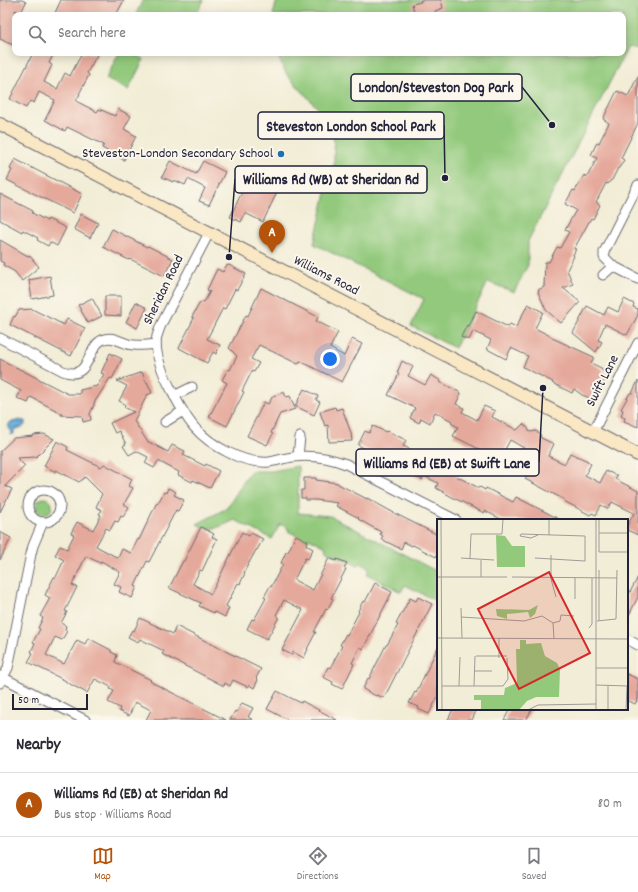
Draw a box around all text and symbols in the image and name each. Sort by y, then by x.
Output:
search box [12,12,626,56]
icon: search [26,23,48,45]
text: Search here [58,23,126,45]
callout: London/Steveston Dog Park [351,74,522,101]
text: London/Steveston Dog Park [358,78,514,100]
callout: Steveston London School Park [258,112,444,139]
text: Steveston London School Park [266,117,436,139]
place label: Steveston-London Secondary School [82,144,274,164]
marker: Steveston-London Secondary School [276,149,286,159]
callout: Williams Rd (WB) at Sheridan Rd [235,166,427,193]
text: Williams Rd (WB) at Sheridan Rd [243,170,419,192]
pin: A [259,220,285,253]
street label: Williams Road [290,251,362,301]
street label: Sheridan Road [138,252,190,328]
your location [320,349,340,369]
street label: Swift Lane [581,352,625,410]
callout: Williams Rd (EB) at Swift Lane [356,449,539,476]
text: Williams Rd (EB) at Swift Lane [364,454,531,476]
inset map [437,519,628,710]
scale bar [12,692,88,711]
text: 50 m [18,693,39,709]
text: Nearby [16,734,60,758]
text: Williams Rd (EB) at Sheridan Rd [54,784,228,806]
text: A [25,795,33,814]
text: 80 m [598,795,622,814]
text: Bus stop · Williams Road [54,806,171,825]
tab: Map [92,845,114,885]
tab: Directions [297,845,339,885]
tab: Saved [522,845,546,885]

